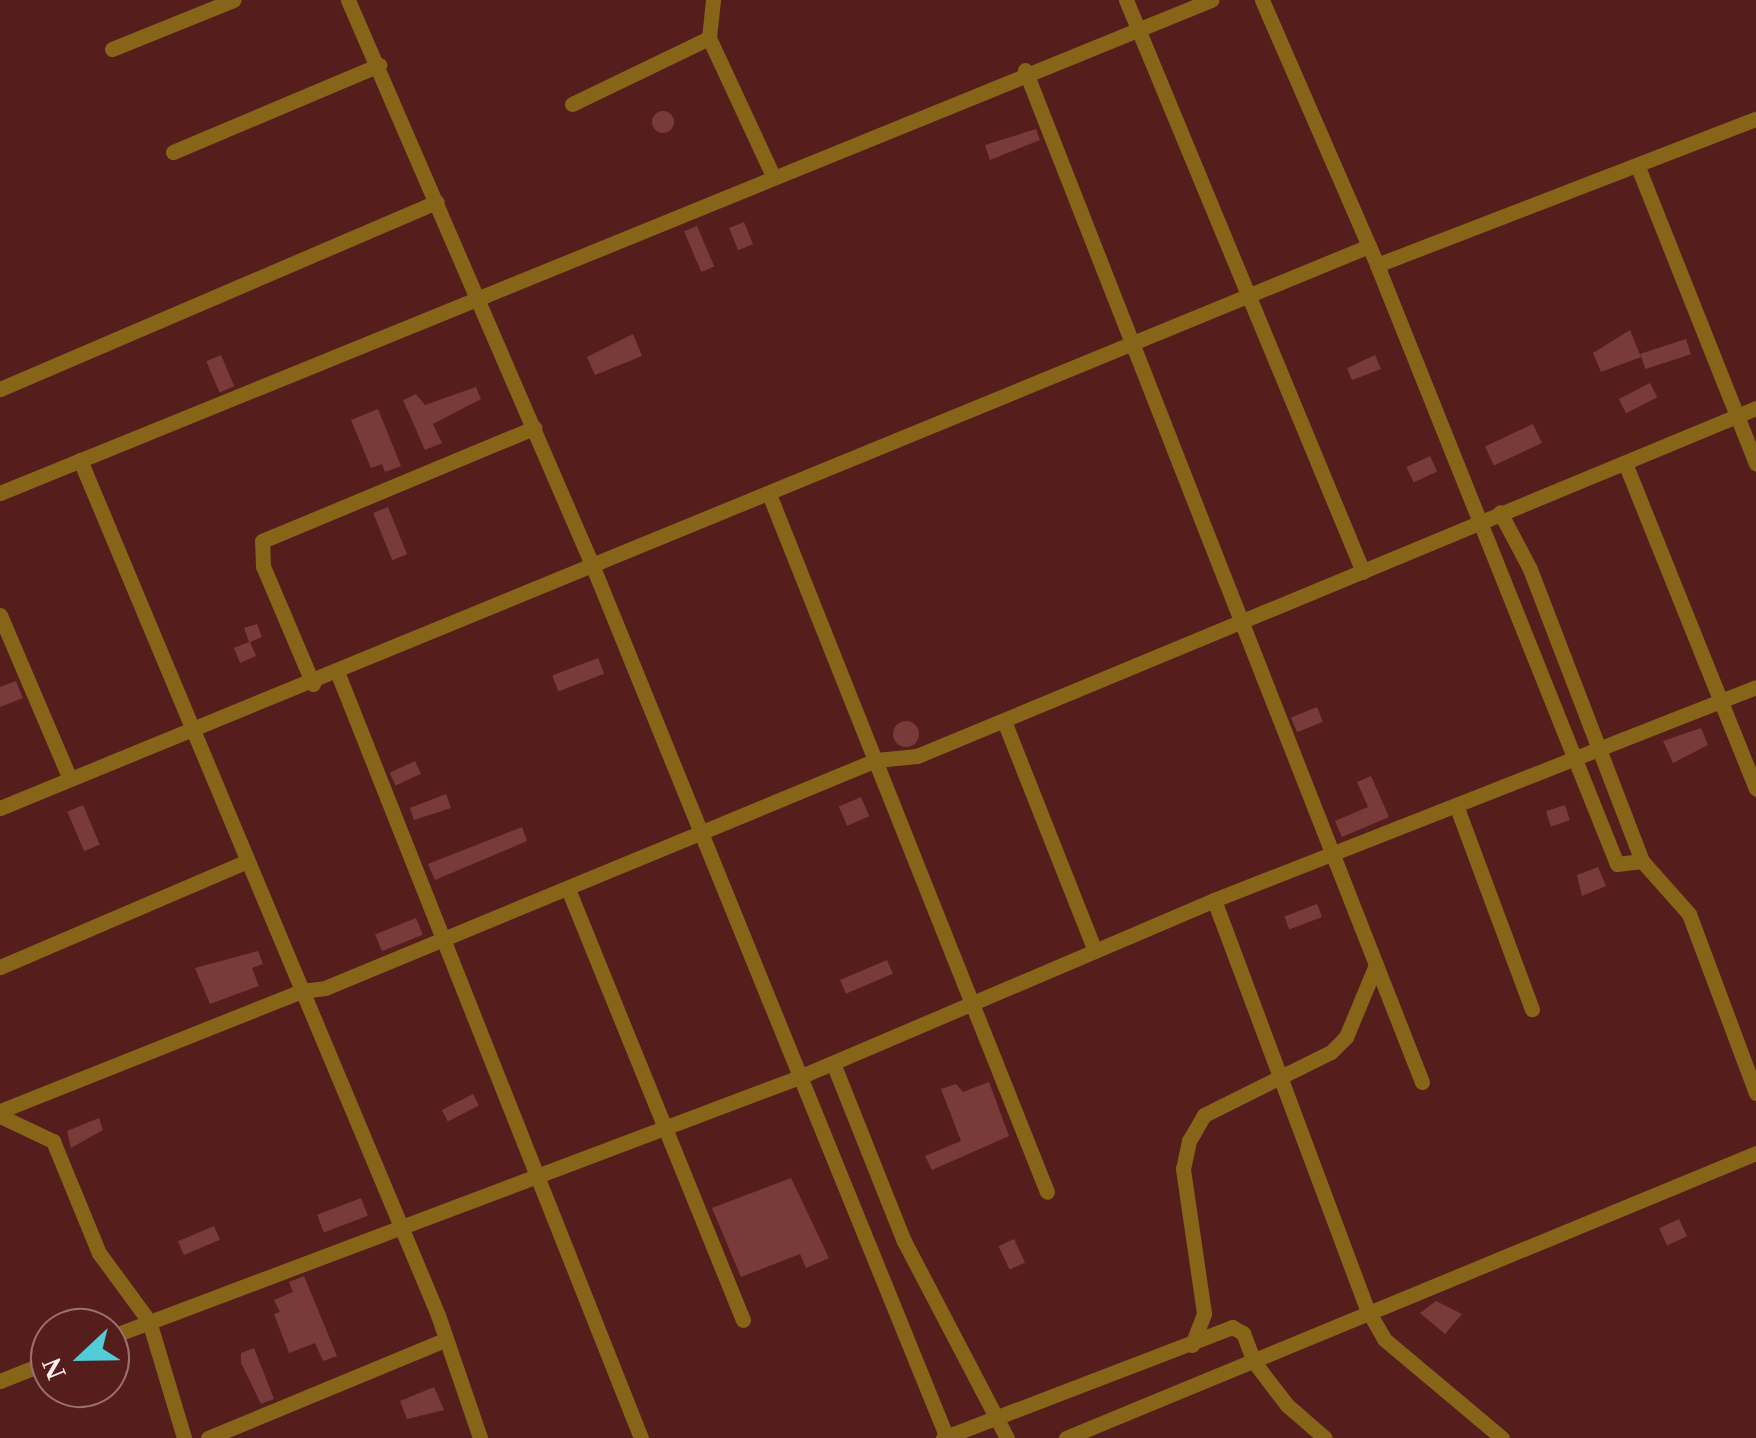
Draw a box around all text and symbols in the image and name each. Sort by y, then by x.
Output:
north arrow [30,1308,130,1408]
text: N [35,1353,72,1384]

